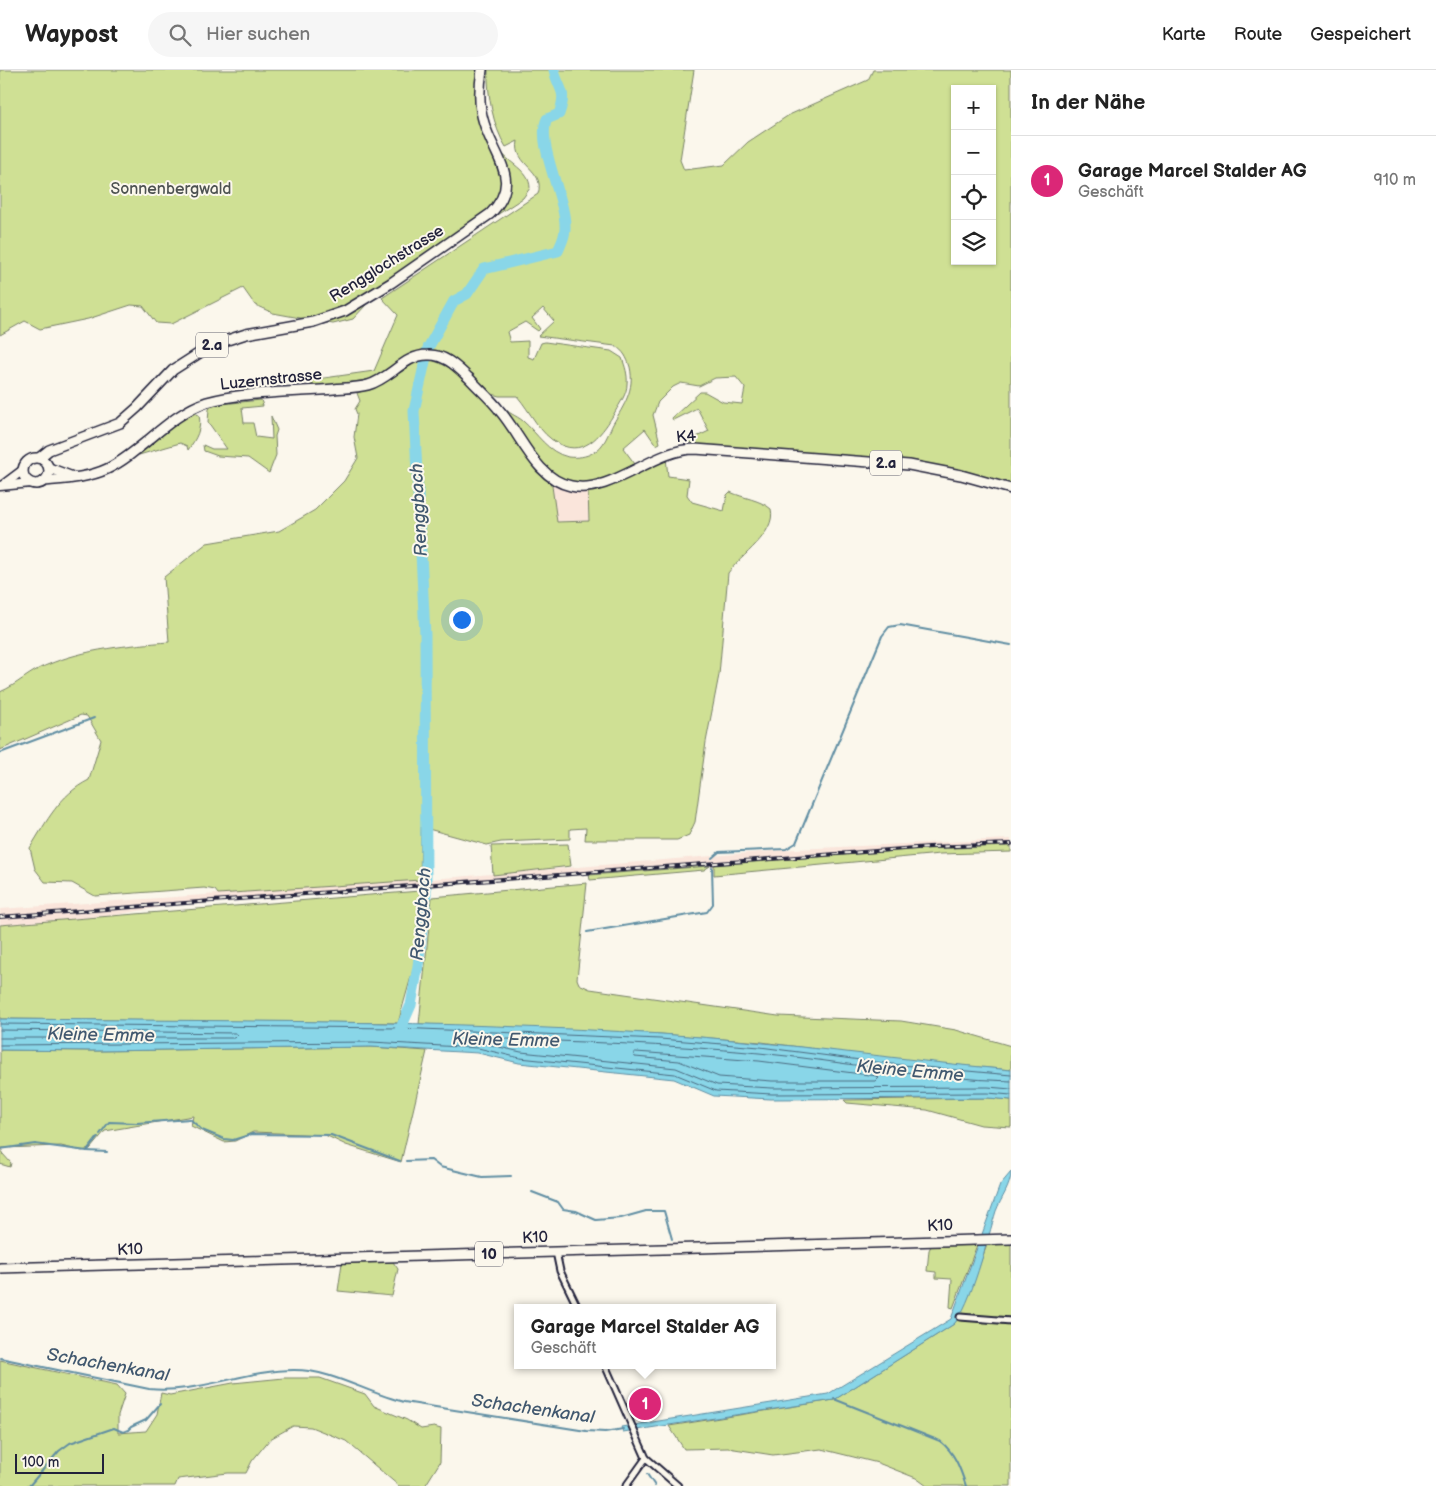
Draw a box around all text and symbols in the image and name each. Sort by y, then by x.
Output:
search box [148,12,498,57]
text: Waypost [25,20,118,49]
icon: search [166,21,194,49]
text: Hier suchen [206,23,310,46]
text: Karte [1162,24,1206,45]
text: Route [1234,24,1282,45]
text: Gespeichert [1310,24,1411,45]
map controls [951,85,996,265]
button: + [951,85,996,130]
text: In der Nähe [1031,90,1145,115]
button: − [951,130,996,175]
text: Garage Marcel Stalder AG [1078,160,1307,183]
text: 1 [1044,171,1050,190]
text: 910 m [1374,171,1416,190]
button: locate [951,175,996,220]
park label: Sonnenbergwald [111,180,231,199]
text: Geschäft [1078,183,1144,202]
button: layers [951,220,996,265]
street label: Rengglochstrasse [326,221,448,307]
road number: 2.a [196,332,228,358]
street label: Luzernstrasse [219,365,323,395]
street label: K4 [675,427,697,447]
road number: 2.a [870,450,902,476]
water label: Renggbach [406,463,432,557]
your location [449,607,475,633]
water label: Renggbach [406,867,436,961]
water label: Kleine Emme [47,1024,155,1046]
water label: Kleine Emme [452,1029,560,1051]
water label: Kleine Emme [855,1056,965,1086]
street label: K10 [927,1216,953,1236]
street label: K10 [522,1228,548,1248]
street label: K10 [117,1240,143,1260]
road number: 10 [475,1242,503,1266]
popup [514,1304,776,1369]
text: Garage Marcel Stalder AG [531,1316,759,1339]
text: Geschäft [531,1339,596,1358]
water label: Schachenkanal [45,1344,172,1386]
pin: 1 [629,1385,661,1423]
water label: Schachenkanal [470,1390,597,1428]
scale bar [15,1451,104,1474]
text: 100 m [22,1454,59,1471]

